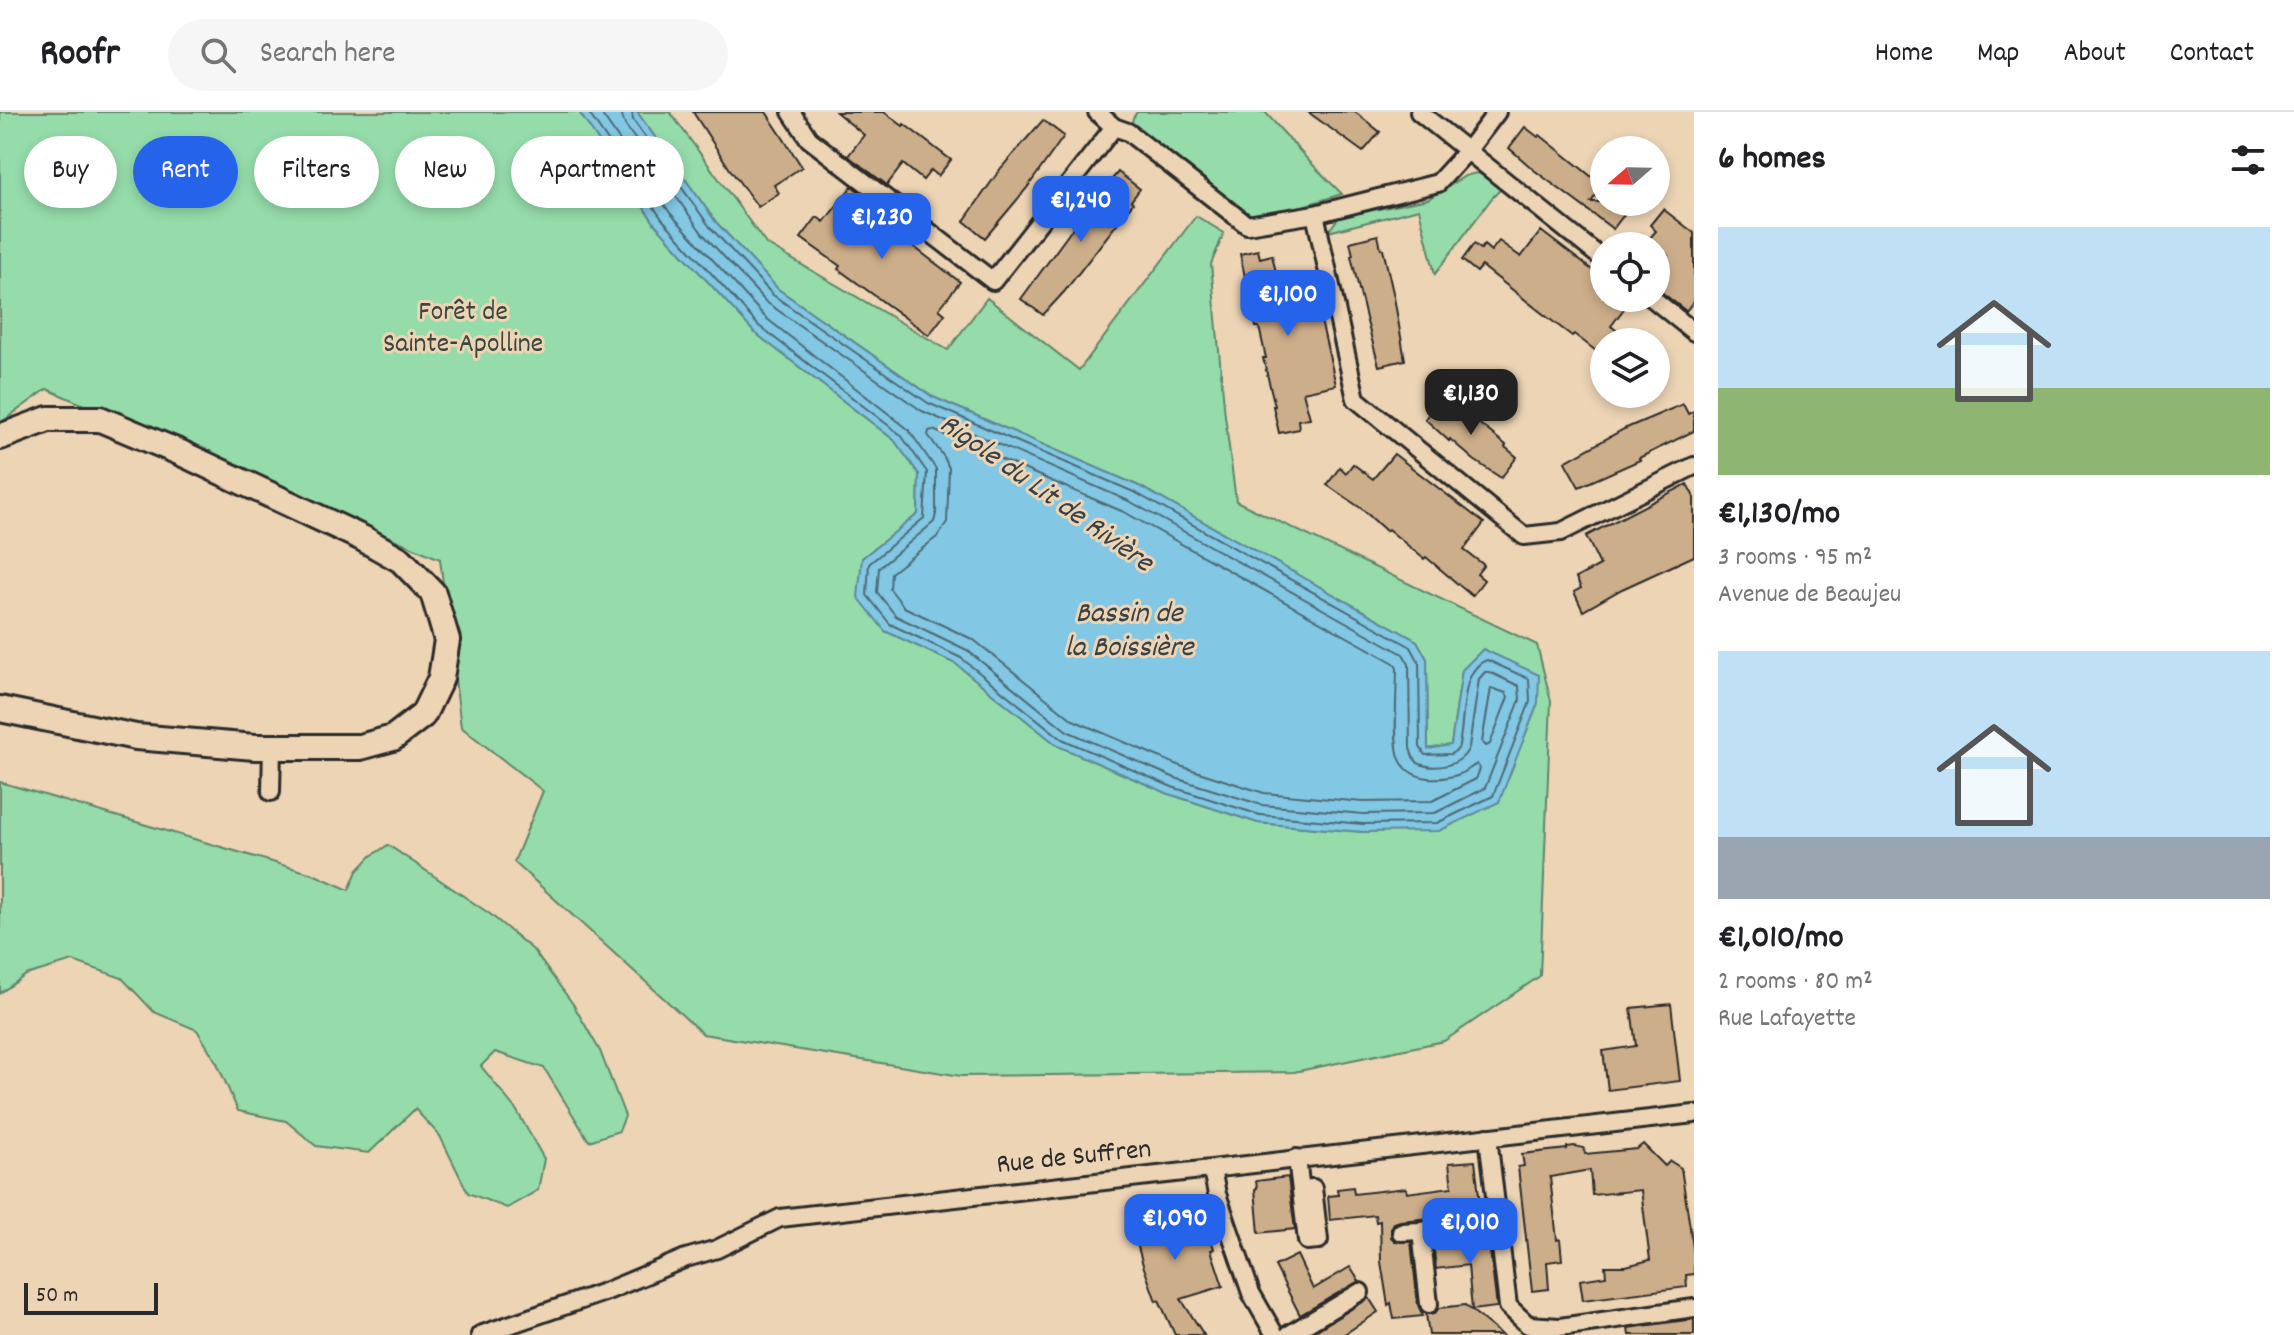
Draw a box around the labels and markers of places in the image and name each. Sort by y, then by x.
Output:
pin: €1,240 [1016,176,1146,244]
pin: €1,230 [817,193,947,261]
pin: €1,100 [1223,270,1353,338]
pin: €1,130 [1406,369,1536,437]
pin: €1,090 [1110,1194,1240,1262]
pin: €1,010 [1405,1198,1535,1266]

